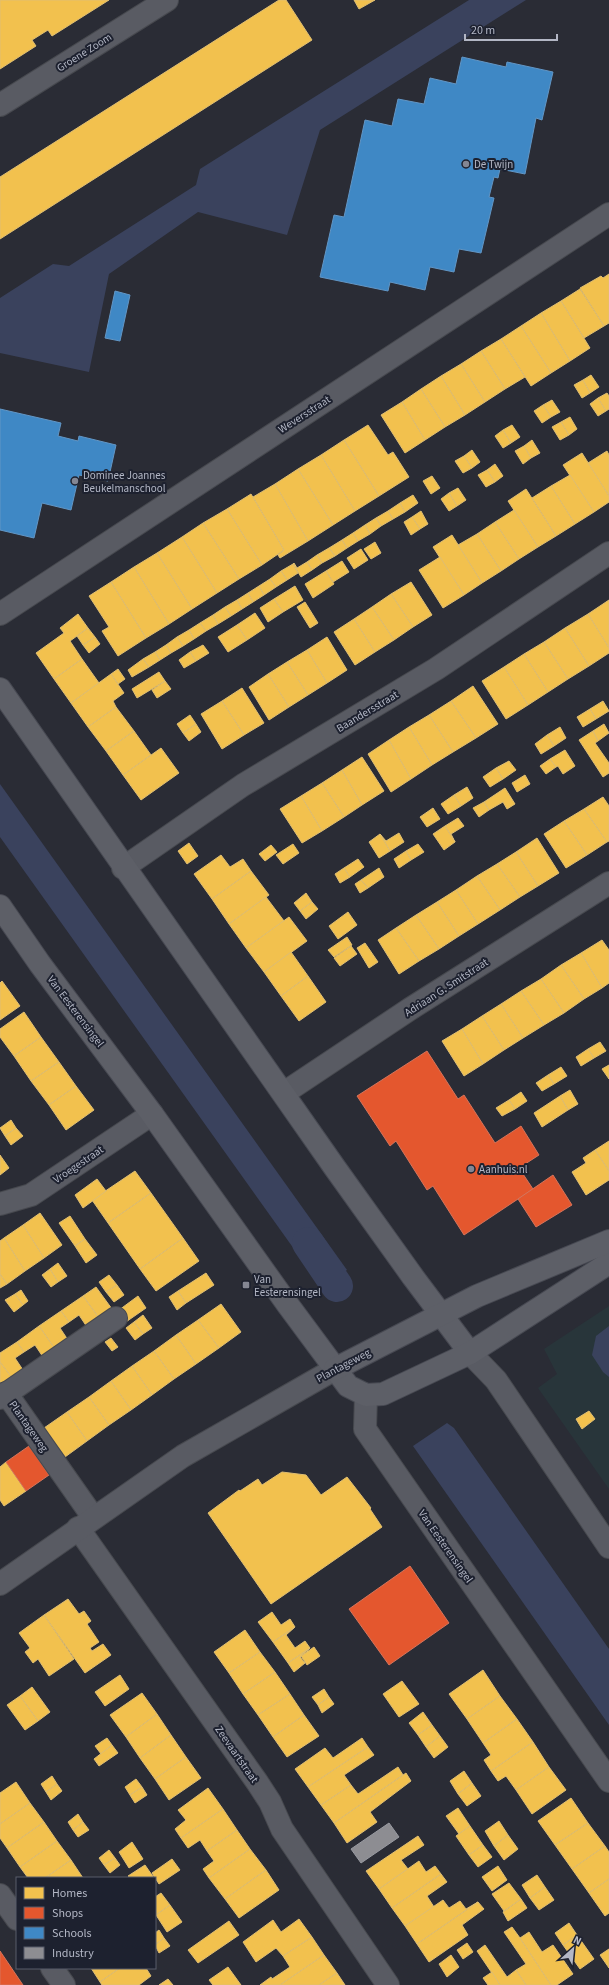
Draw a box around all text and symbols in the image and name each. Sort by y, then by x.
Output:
scale bar [465,16,557,42]
text: 20 m [471,22,495,39]
street label: Groene Zoom [54,30,115,75]
place label: De Twijn [474,157,513,172]
marker: De Twijn [461,159,471,169]
street label: Weversstraat [275,392,334,437]
place label: Dominee Joannes Beukelmanschool [83,468,166,496]
marker: Dominee Joannes Beukelmanschool [70,476,80,486]
street label: Baandersstraat [333,687,401,736]
street label: Adriaan G. Smitstraat [401,954,491,1020]
street label: Van Eesterensingel [44,972,108,1050]
street label: Vroegestraat [50,1142,107,1187]
place label: Aanhuis.nl [479,1162,528,1177]
marker: Aanhuis.nl [466,1164,476,1174]
place label: Van Eesterensingel [254,1272,321,1300]
marker: Van Eesterensingel [241,1280,251,1290]
street label: Plantageweg [314,1345,373,1386]
street label: Plantageweg [5,1398,52,1455]
street label: Van Eesterensingel [415,1507,476,1586]
street label: Zeevaartstraat [211,1723,262,1786]
legend [16,1877,156,1969]
text: Homes [52,1885,87,1902]
text: Shops [52,1905,83,1922]
text: Schools [52,1925,92,1942]
north arrow [553,1929,593,1969]
text: N [571,1932,584,1949]
text: Industry [52,1945,94,1962]

